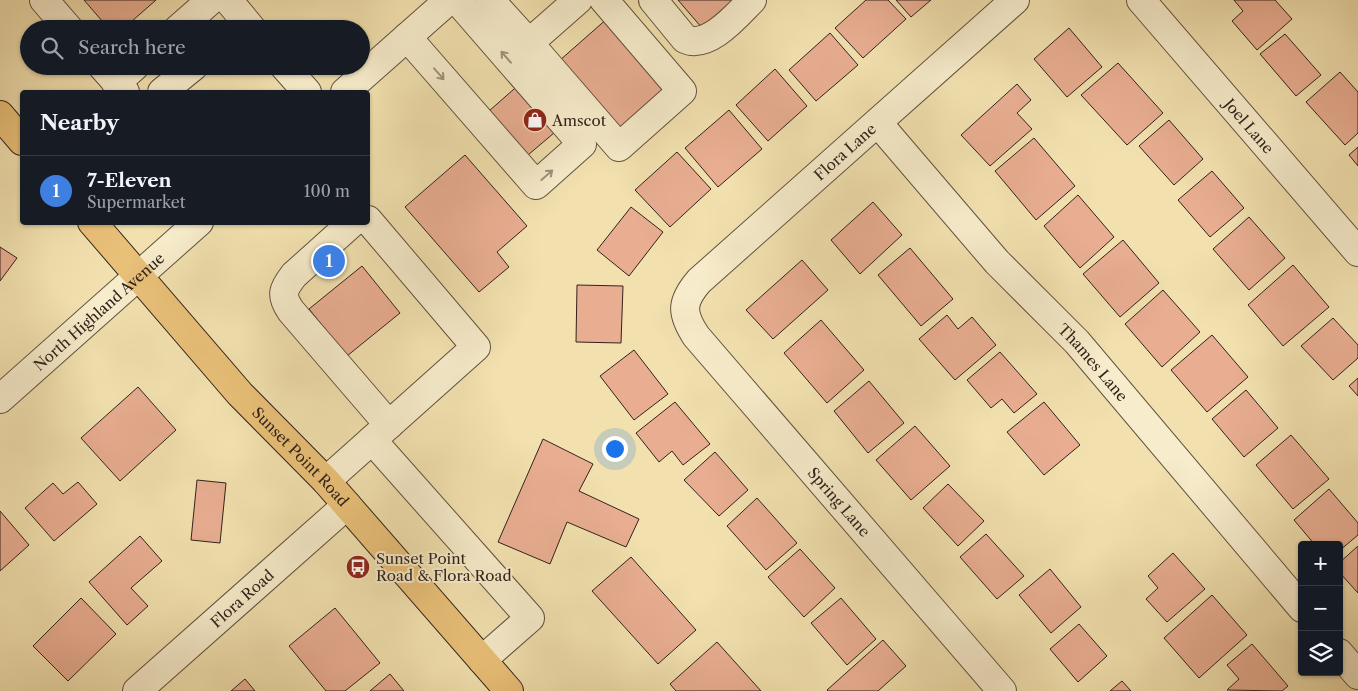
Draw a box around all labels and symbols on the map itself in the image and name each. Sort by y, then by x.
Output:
one-way arrow [501,50,512,63]
one-way arrow [433,68,445,81]
street label: Joel Lane [1219,93,1278,157]
shop icon: Amscot [522,107,548,133]
place label: Amscot [551,111,607,130]
street label: Flora Lane [810,119,880,184]
one-way arrow [541,169,554,181]
pin: 1 [313,242,345,280]
street label: North Highland Avenue [29,248,168,374]
street label: Thames Lane [1054,319,1132,405]
street label: Sunset Point Road [248,403,353,510]
your location [602,436,628,462]
street label: Spring Lane [804,463,874,541]
place label: Sunset Point Road & Flora Road [376,549,512,585]
bus stop icon: Sunset Point Road & Flora Road [345,554,371,580]
street label: Flora Road [206,565,277,631]

